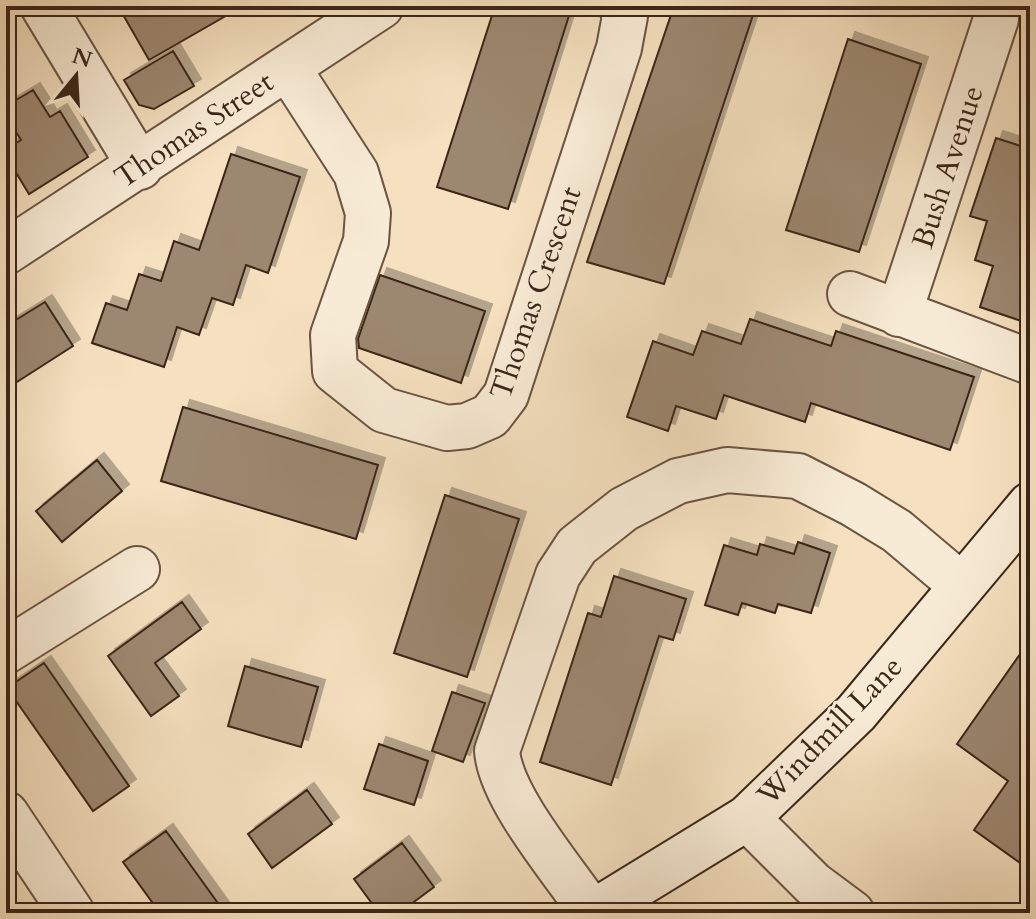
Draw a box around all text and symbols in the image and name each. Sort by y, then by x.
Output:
north arrow [36,36,116,116]
text: N [68,41,96,75]
street label: Thomas Street [107,61,282,198]
street label: Bush Avenue [902,80,994,254]
street label: Thomas Crescent [480,181,592,405]
street label: Windmill Lane [747,647,912,816]

